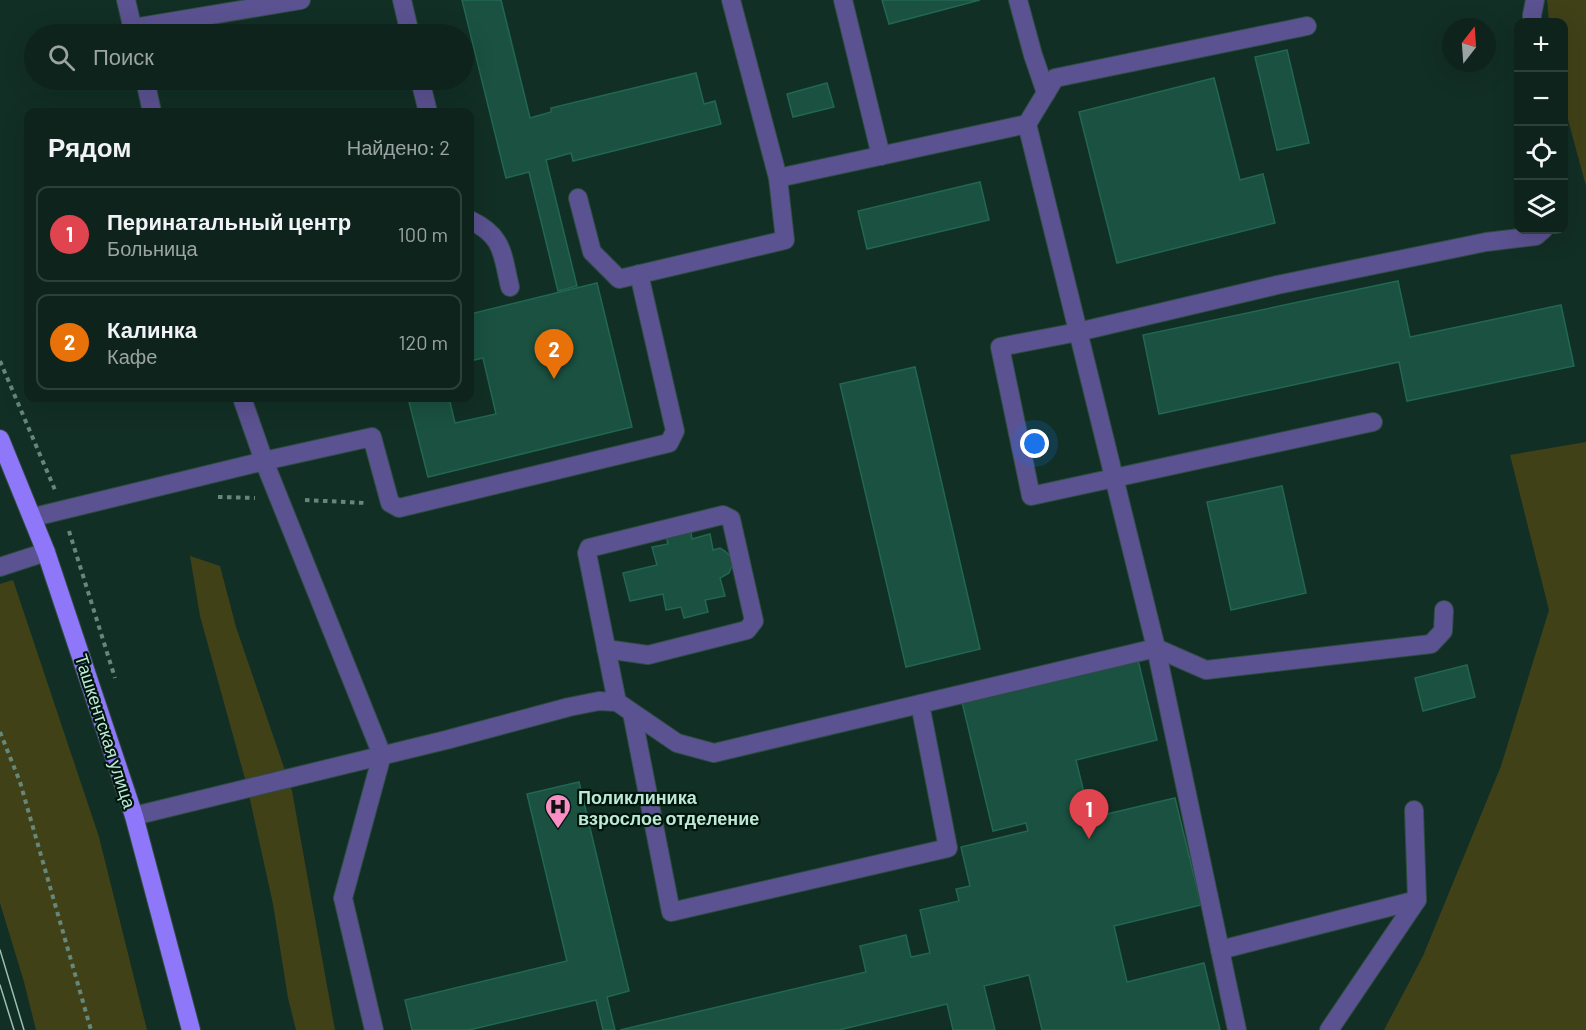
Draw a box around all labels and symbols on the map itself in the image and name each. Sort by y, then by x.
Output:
north arrow [1442,18,1496,72]
pin: 2 [534,330,574,379]
your location [1020,429,1049,458]
street label: Ташкентская улица [71,651,142,812]
place label: Поликлиника взрослое отделение [578,786,759,829]
pin: 1 [1070,790,1108,839]
hospital icon: Поликлиника взрослое отделение [543,792,573,830]

